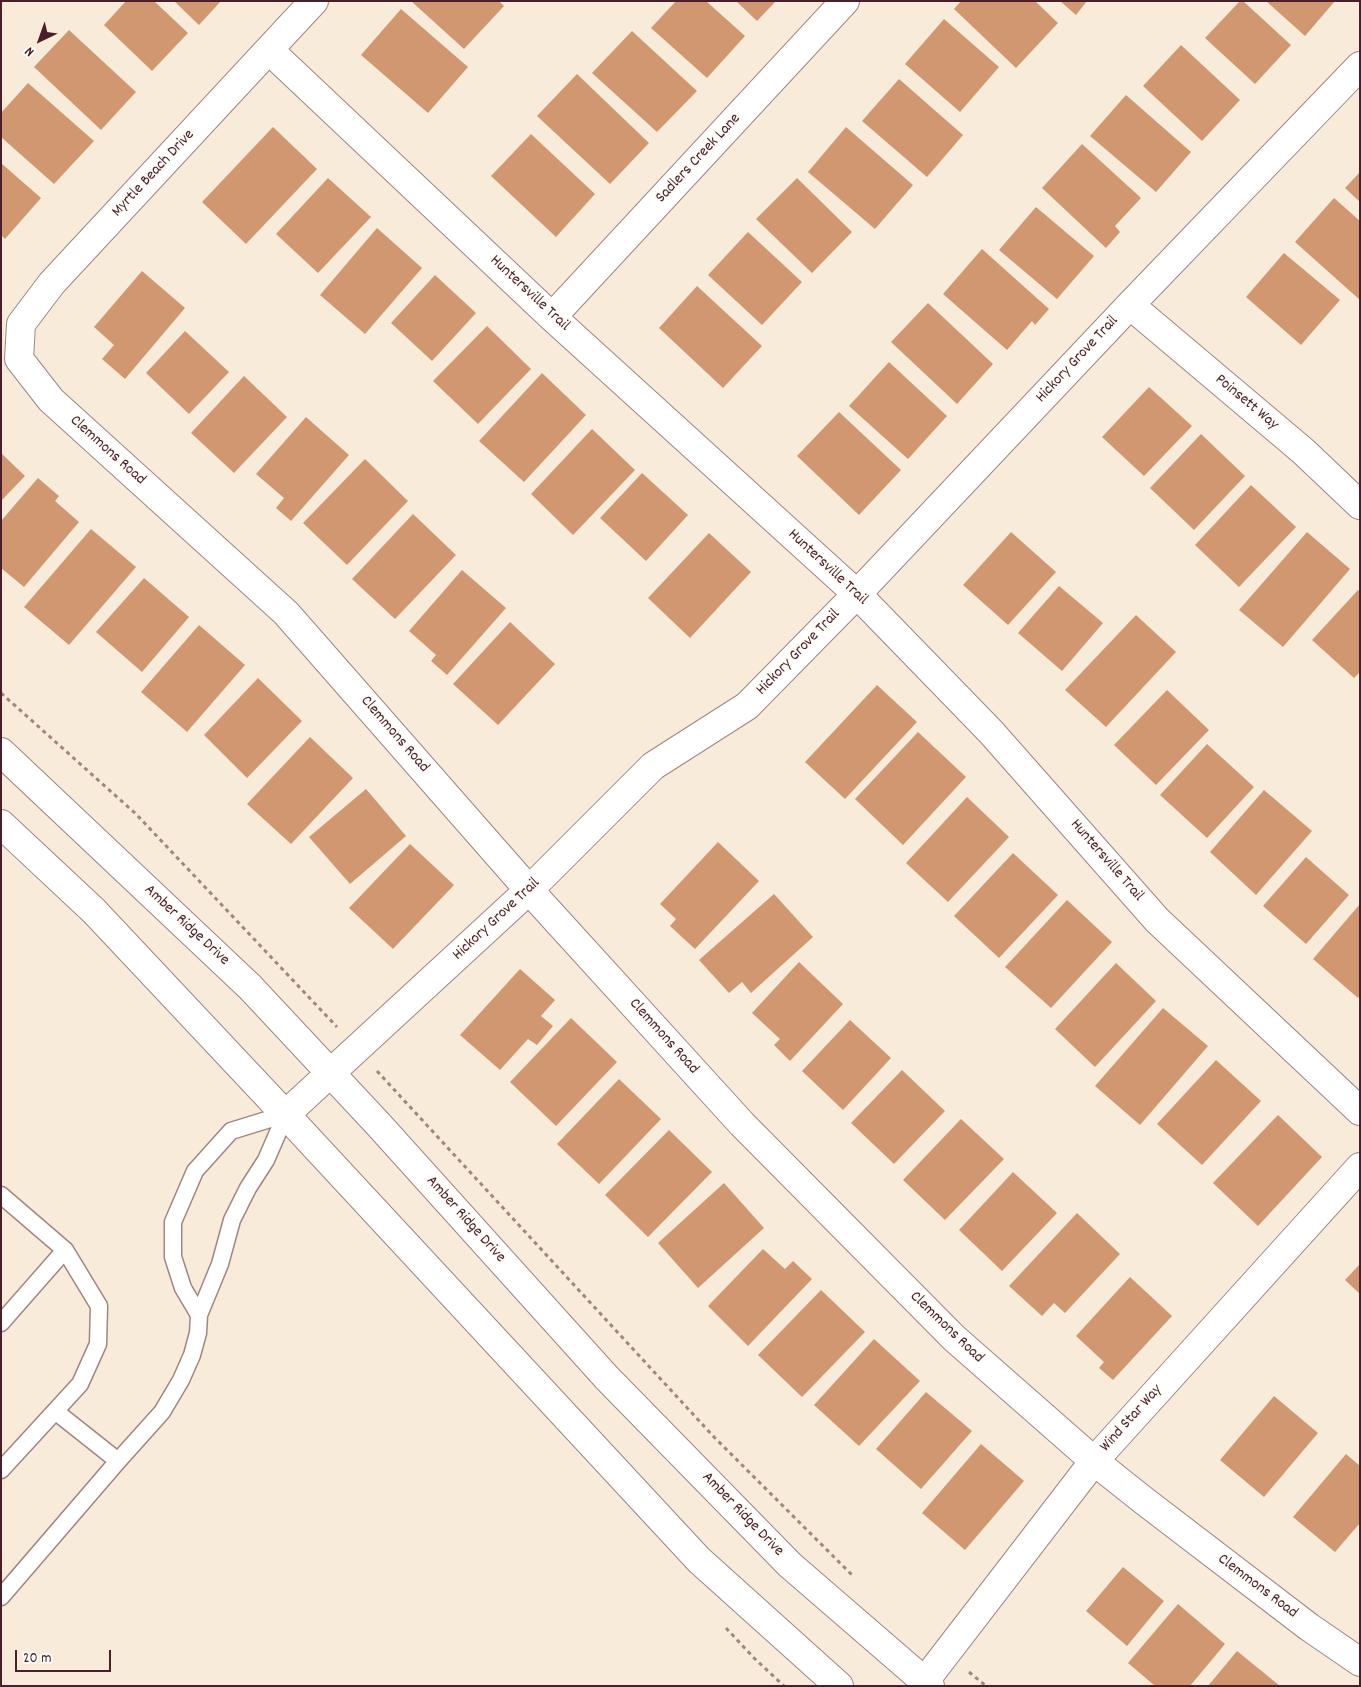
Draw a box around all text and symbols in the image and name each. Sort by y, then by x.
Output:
north arrow [15,15,65,65]
text: N [21,41,39,61]
street label: Sadlers Creek Lane [652,110,746,208]
street label: Myrtle Beach Drive [109,126,199,222]
street label: Huntersville Trail [485,252,573,336]
street label: Hickory Grove Trail [1033,312,1123,408]
street label: Poinsett Way [1210,371,1282,435]
street label: Clemmons Road [65,412,149,490]
street label: Huntersville Trail [783,526,871,610]
street label: Hickory Grove Trail [753,606,845,700]
street label: Clemmons Road [355,693,433,777]
street label: Huntersville Trail [1065,816,1147,906]
street label: Hickory Grove Trail [449,875,545,965]
street label: Amber Ridge Drive [139,881,233,971]
street label: Clemmons Road [624,995,702,1079]
street label: Amber Ridge Drive [421,1173,509,1267]
street label: Clemmons Road [905,1288,987,1368]
street label: Wind Star Way [1097,1381,1167,1457]
street label: Amber Ridge Drive [697,1469,787,1561]
street label: Clemmons Road [1213,1551,1301,1623]
scale bar [18,1640,114,1672]
text: 20 m [23,1648,51,1670]

